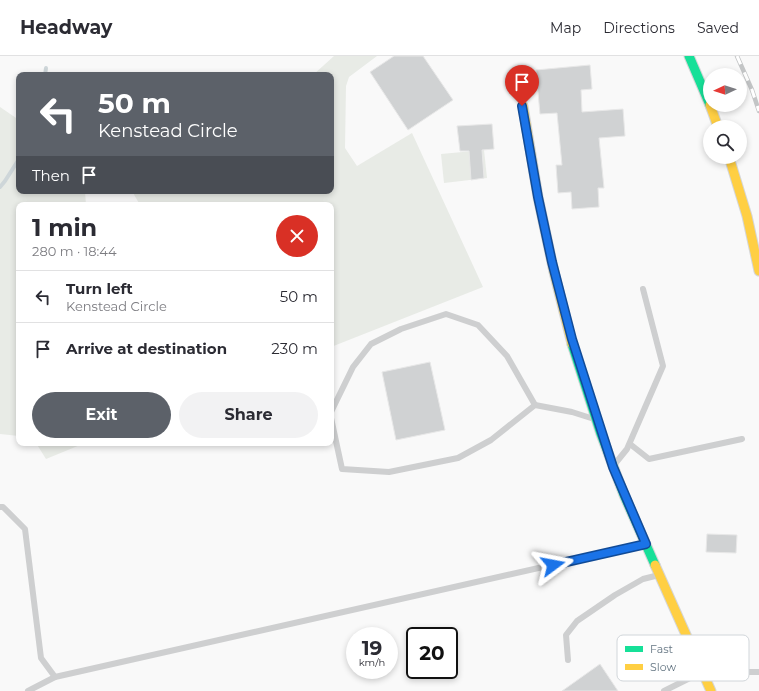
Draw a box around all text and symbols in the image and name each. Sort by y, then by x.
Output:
text: Headway [20,16,112,39]
text: Map [550,19,581,37]
text: Directions [603,19,675,37]
text: Saved [697,19,739,37]
pin [505,65,539,106]
north arrow [703,68,747,112]
map controls [703,68,747,164]
icon: arrive [511,71,533,93]
text: 50 m [98,86,171,120]
icon: left [32,88,84,140]
text: Kenstead Circle [98,120,238,142]
button: search [703,120,747,164]
icon: arrive [78,164,100,186]
text: Then [32,166,70,185]
text: 1 min [32,213,97,242]
button: close [276,215,318,257]
text: 280 m · 18:44 [32,243,117,259]
text: Turn left [66,279,133,298]
icon: left [32,286,54,308]
text: 50 m [280,287,318,306]
text: Kenstead Circle [66,298,167,314]
icon: arrive [32,338,54,360]
text: Arrive at destination [66,339,227,358]
text: 230 m [271,339,318,358]
button: Exit [32,392,171,438]
button: Share [179,392,318,438]
position arrow [532,544,574,586]
speed limit sign: 20 [406,627,458,679]
legend [617,635,749,681]
text: 19 [362,636,382,660]
text: Fast [650,642,674,656]
text: km/h [359,656,385,669]
text: Slow [650,660,676,674]

